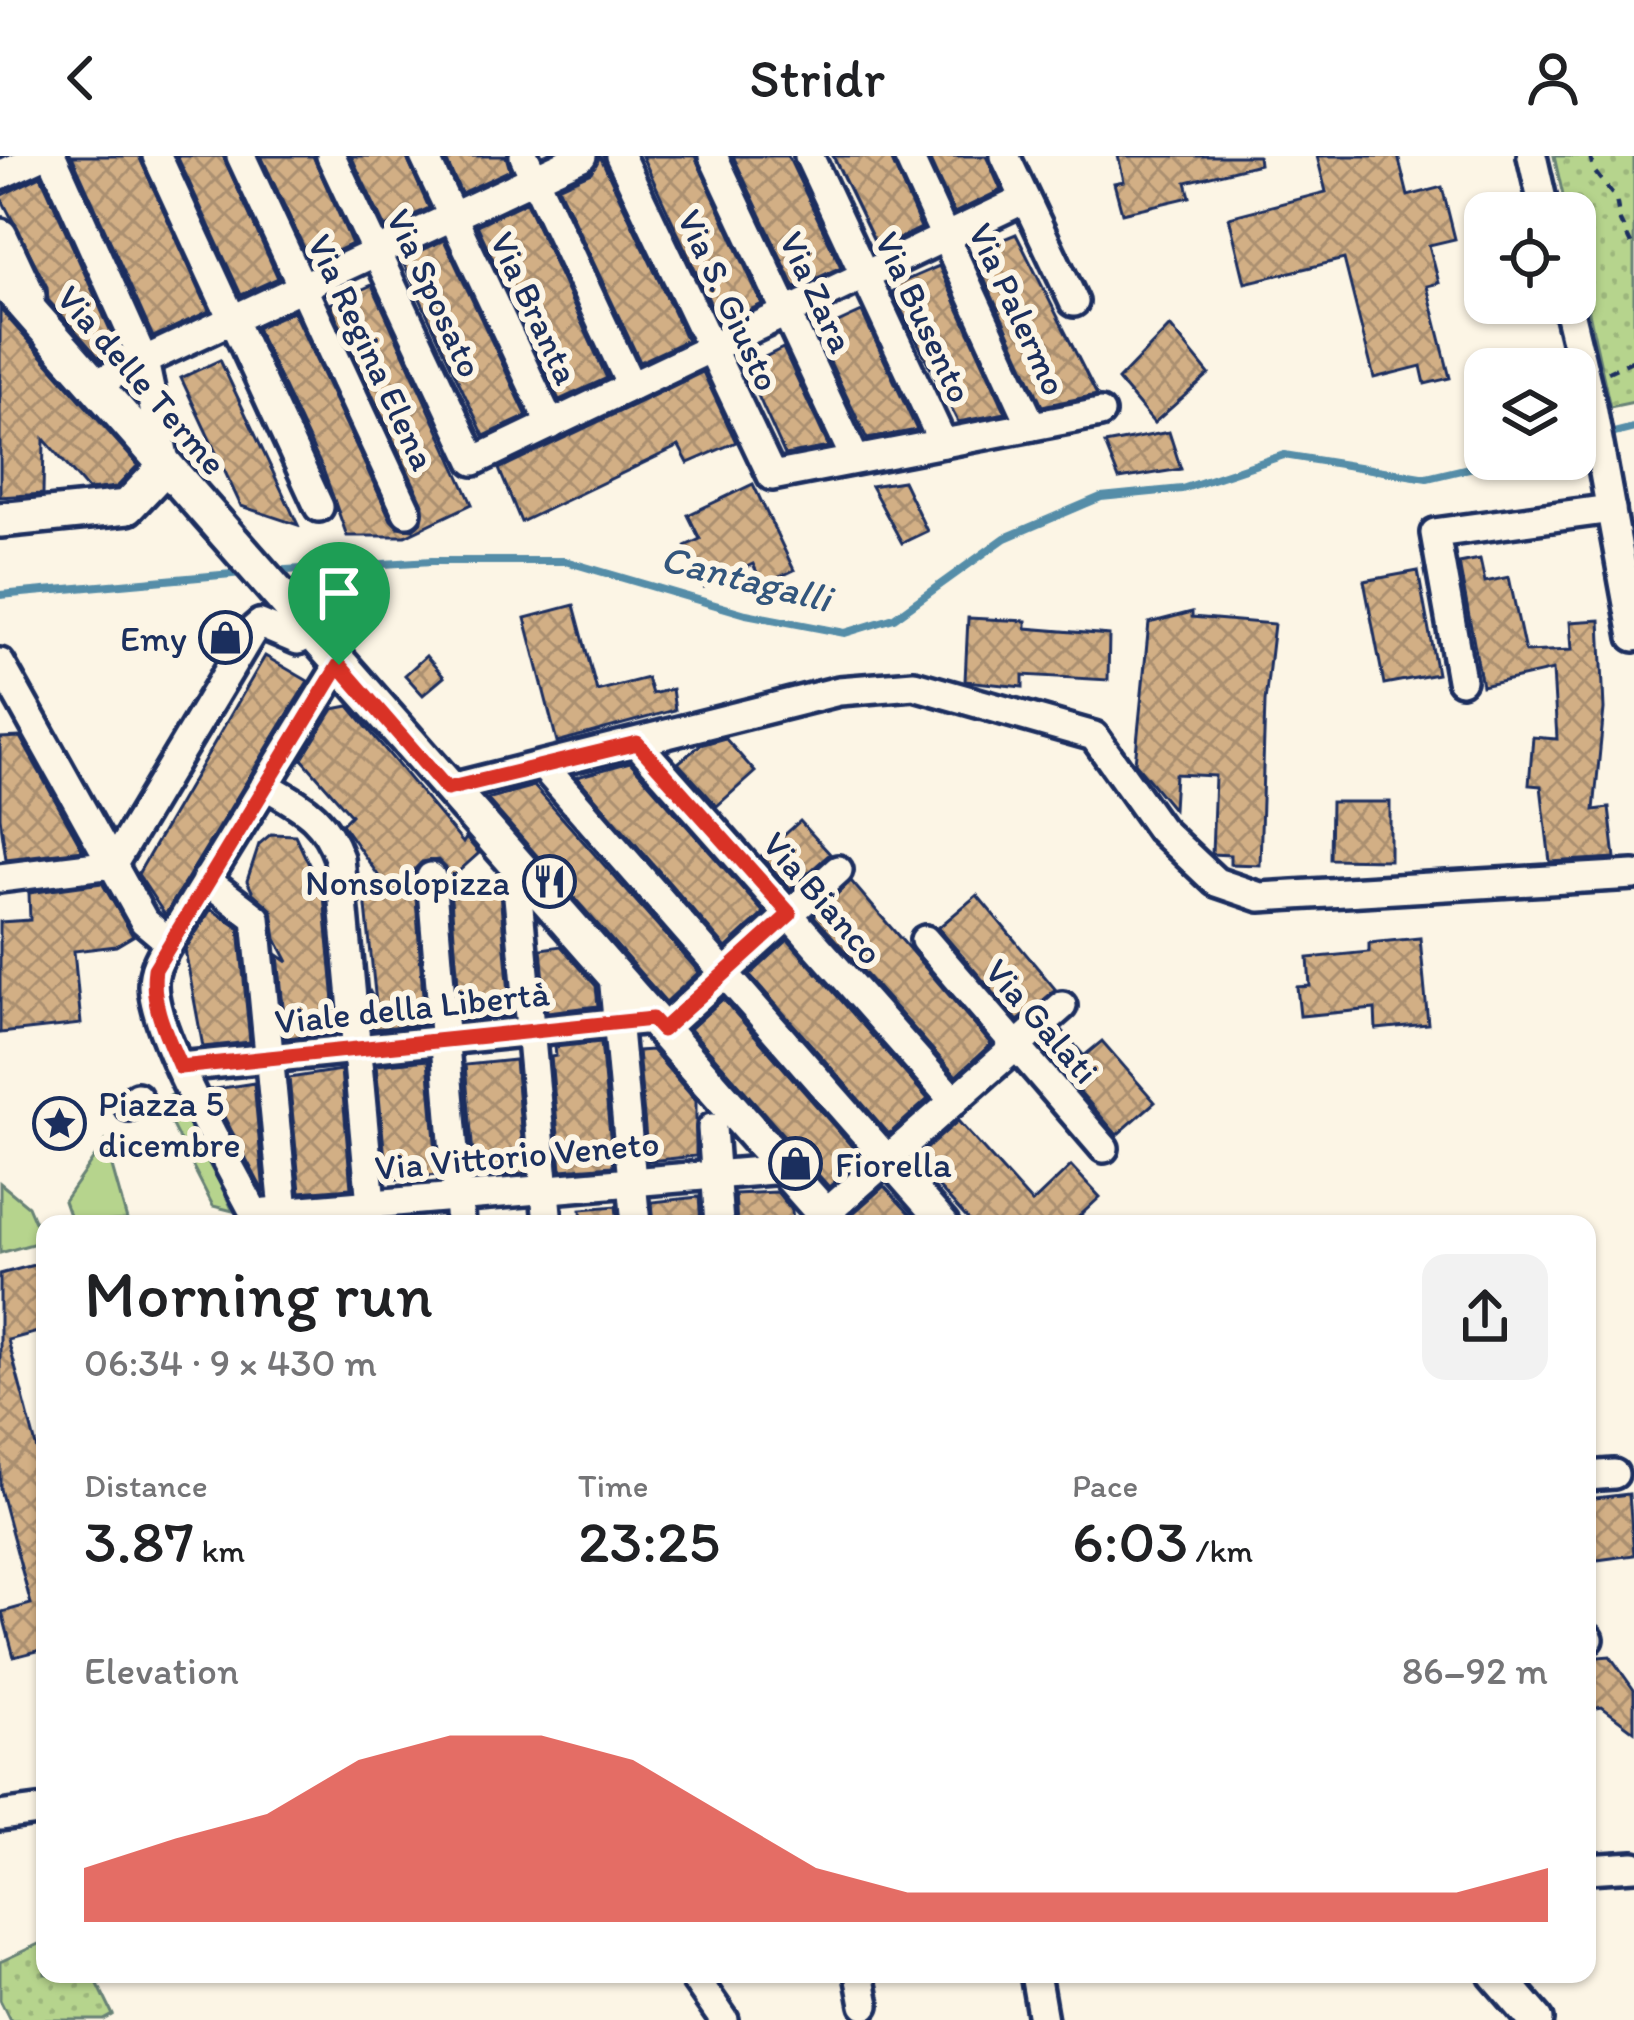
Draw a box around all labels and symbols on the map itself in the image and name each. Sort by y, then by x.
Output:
street label: Via Sposato [377,202,493,384]
street label: Via S. Giusto [668,203,790,397]
street label: Via Palermo [959,216,1077,402]
street label: Via Branta [481,225,589,391]
street label: Via Zara [770,225,864,360]
street label: Via Busento [866,225,982,409]
street label: Via Regina Elena [299,227,445,477]
street label: Via delle Terme [48,276,236,484]
water label: Cantagalli [656,534,840,623]
pin [288,542,390,665]
shop icon: Emy [198,610,254,666]
place label: Emy [120,617,187,660]
street label: Via Bianco [754,823,892,973]
restaurant icon: Nonsolopizza [521,854,577,910]
place label: Nonsolopizza [305,861,510,904]
street label: Via Galati [976,950,1108,1092]
street label: Viale della Libertà [272,971,552,1043]
place label: Piazza 5 dicembre [98,1082,241,1166]
place icon: Piazza 5 dicembre [31,1096,87,1152]
street label: Via Vittorio Veneto [373,1121,661,1189]
shop icon: Fiorella [768,1136,824,1192]
place label: Fiorella [835,1143,952,1186]

